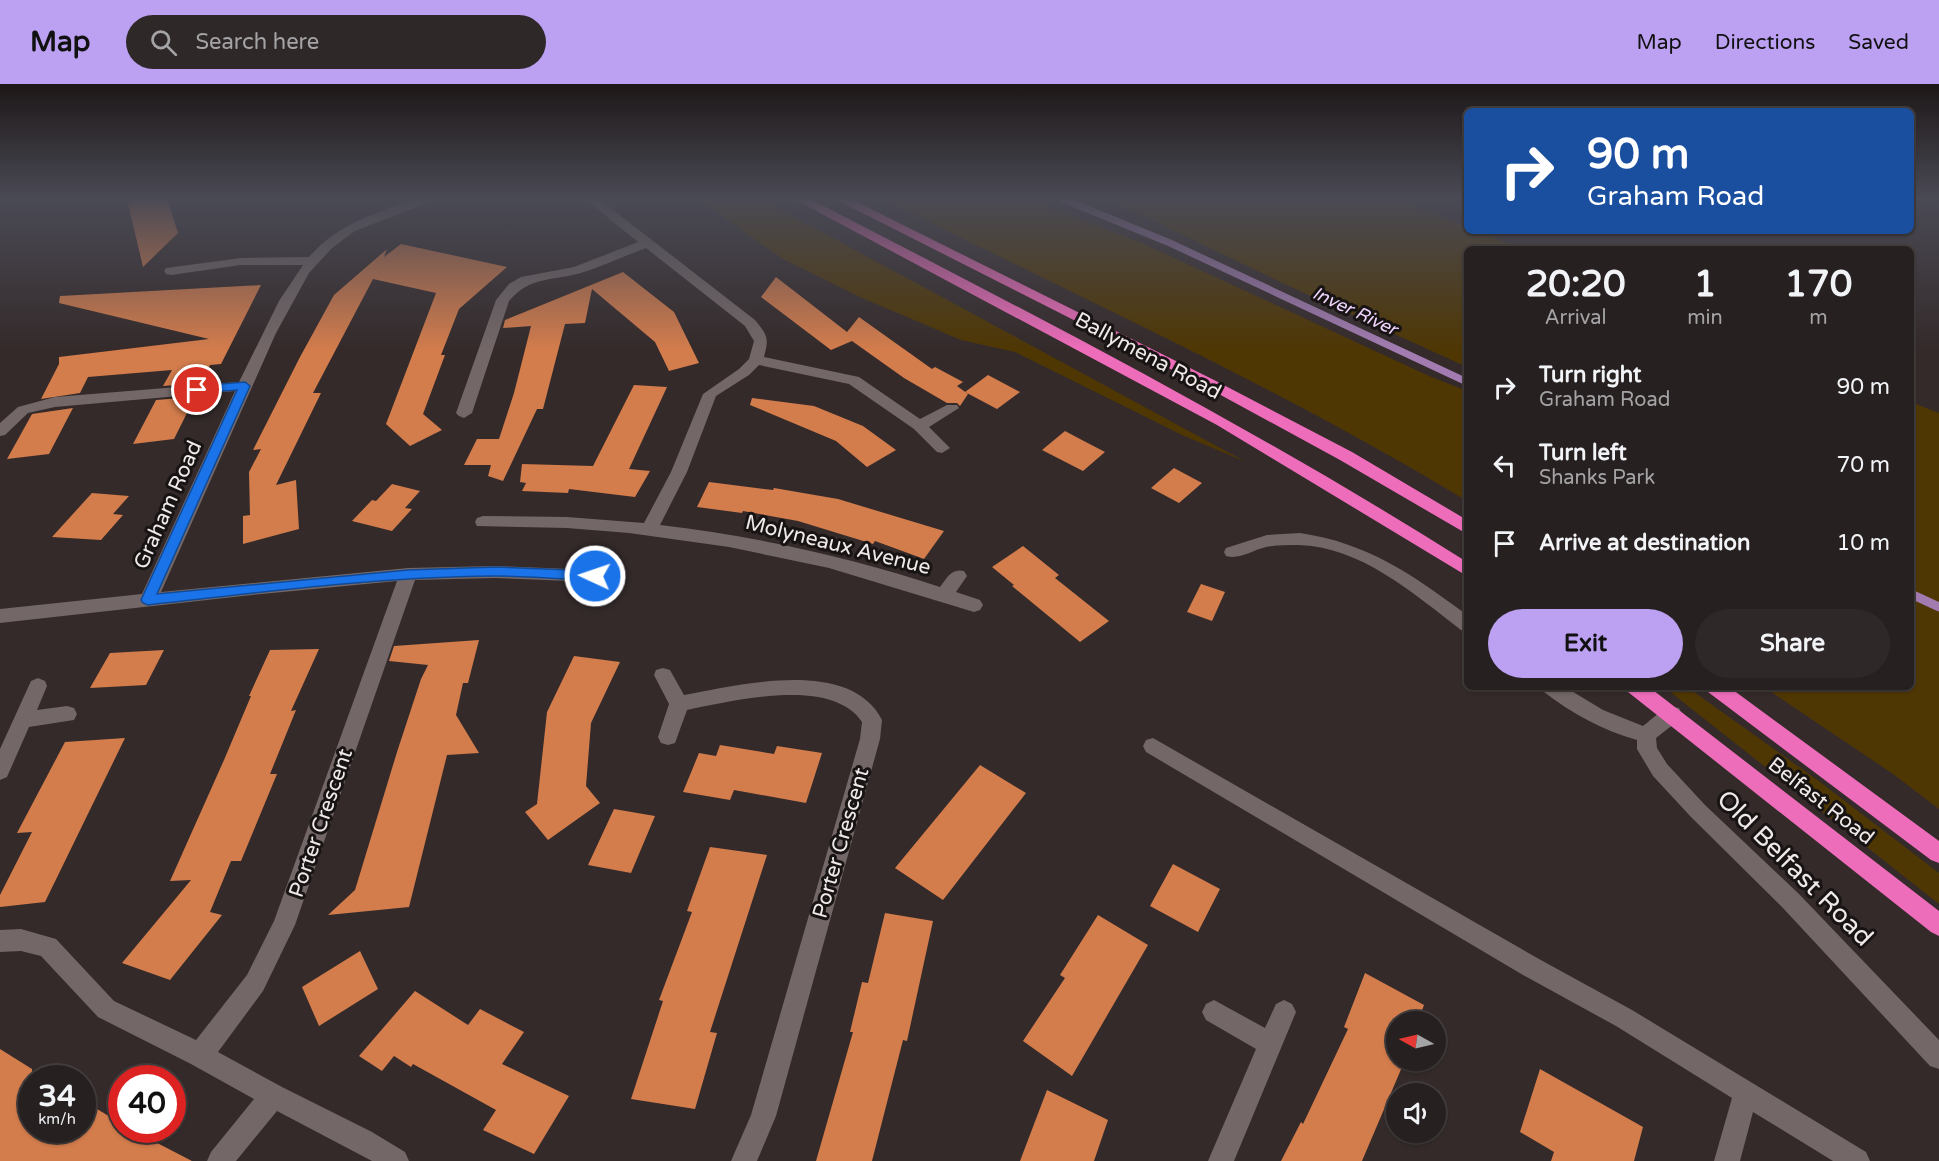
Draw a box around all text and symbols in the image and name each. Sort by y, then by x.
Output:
search box [126,15,546,69]
text: Map [30,25,90,59]
icon: search [147,26,180,59]
text: Search here [195,29,319,55]
text: Map [1636,30,1682,55]
text: Directions [1715,30,1815,55]
text: Saved [1848,30,1909,55]
text: 90 m [1587,129,1689,180]
icon: right [1488,132,1566,210]
text: Graham Road [1587,180,1764,213]
text: 20:20 [1526,263,1626,306]
text: 1 [1694,263,1716,306]
text: 170 [1784,263,1852,306]
water label: Inver River [1309,282,1403,341]
text: Arrival [1545,306,1607,330]
text: min [1687,306,1723,330]
text: m [1809,306,1828,330]
street label: Ballymena Road [1071,307,1225,405]
text: Turn right [1539,362,1641,388]
pin [171,364,222,415]
icon: right [1488,371,1521,404]
icon: arrive [180,373,213,406]
text: 90 m [1836,374,1890,400]
text: Graham Road [1539,388,1670,412]
street label: Graham Road [129,437,207,573]
text: Turn left [1539,440,1627,466]
icon: left [1488,449,1521,482]
text: 70 m [1836,452,1890,478]
text: Shanks Park [1539,466,1655,490]
street label: Molyneaux Avenue [743,510,933,580]
icon: arrive [1488,527,1521,560]
text: Arrive at destination [1539,530,1750,556]
text: 10 m [1836,530,1890,556]
position arrow [563,544,627,608]
button: Exit [1488,609,1683,678]
button: Share [1695,609,1890,678]
street label: Porter Crescent [284,745,358,901]
street label: Belfast Road [1763,752,1879,850]
street label: Porter Crescent [808,765,874,921]
street label: Old Belfast Road [1710,783,1880,953]
north arrow [1386,1011,1446,1071]
map controls [1386,1011,1446,1143]
speed limit sign: 40 [108,1065,186,1143]
text: 34 [38,1078,76,1115]
button: sound [1386,1083,1446,1143]
text: km/h [38,1110,76,1128]

